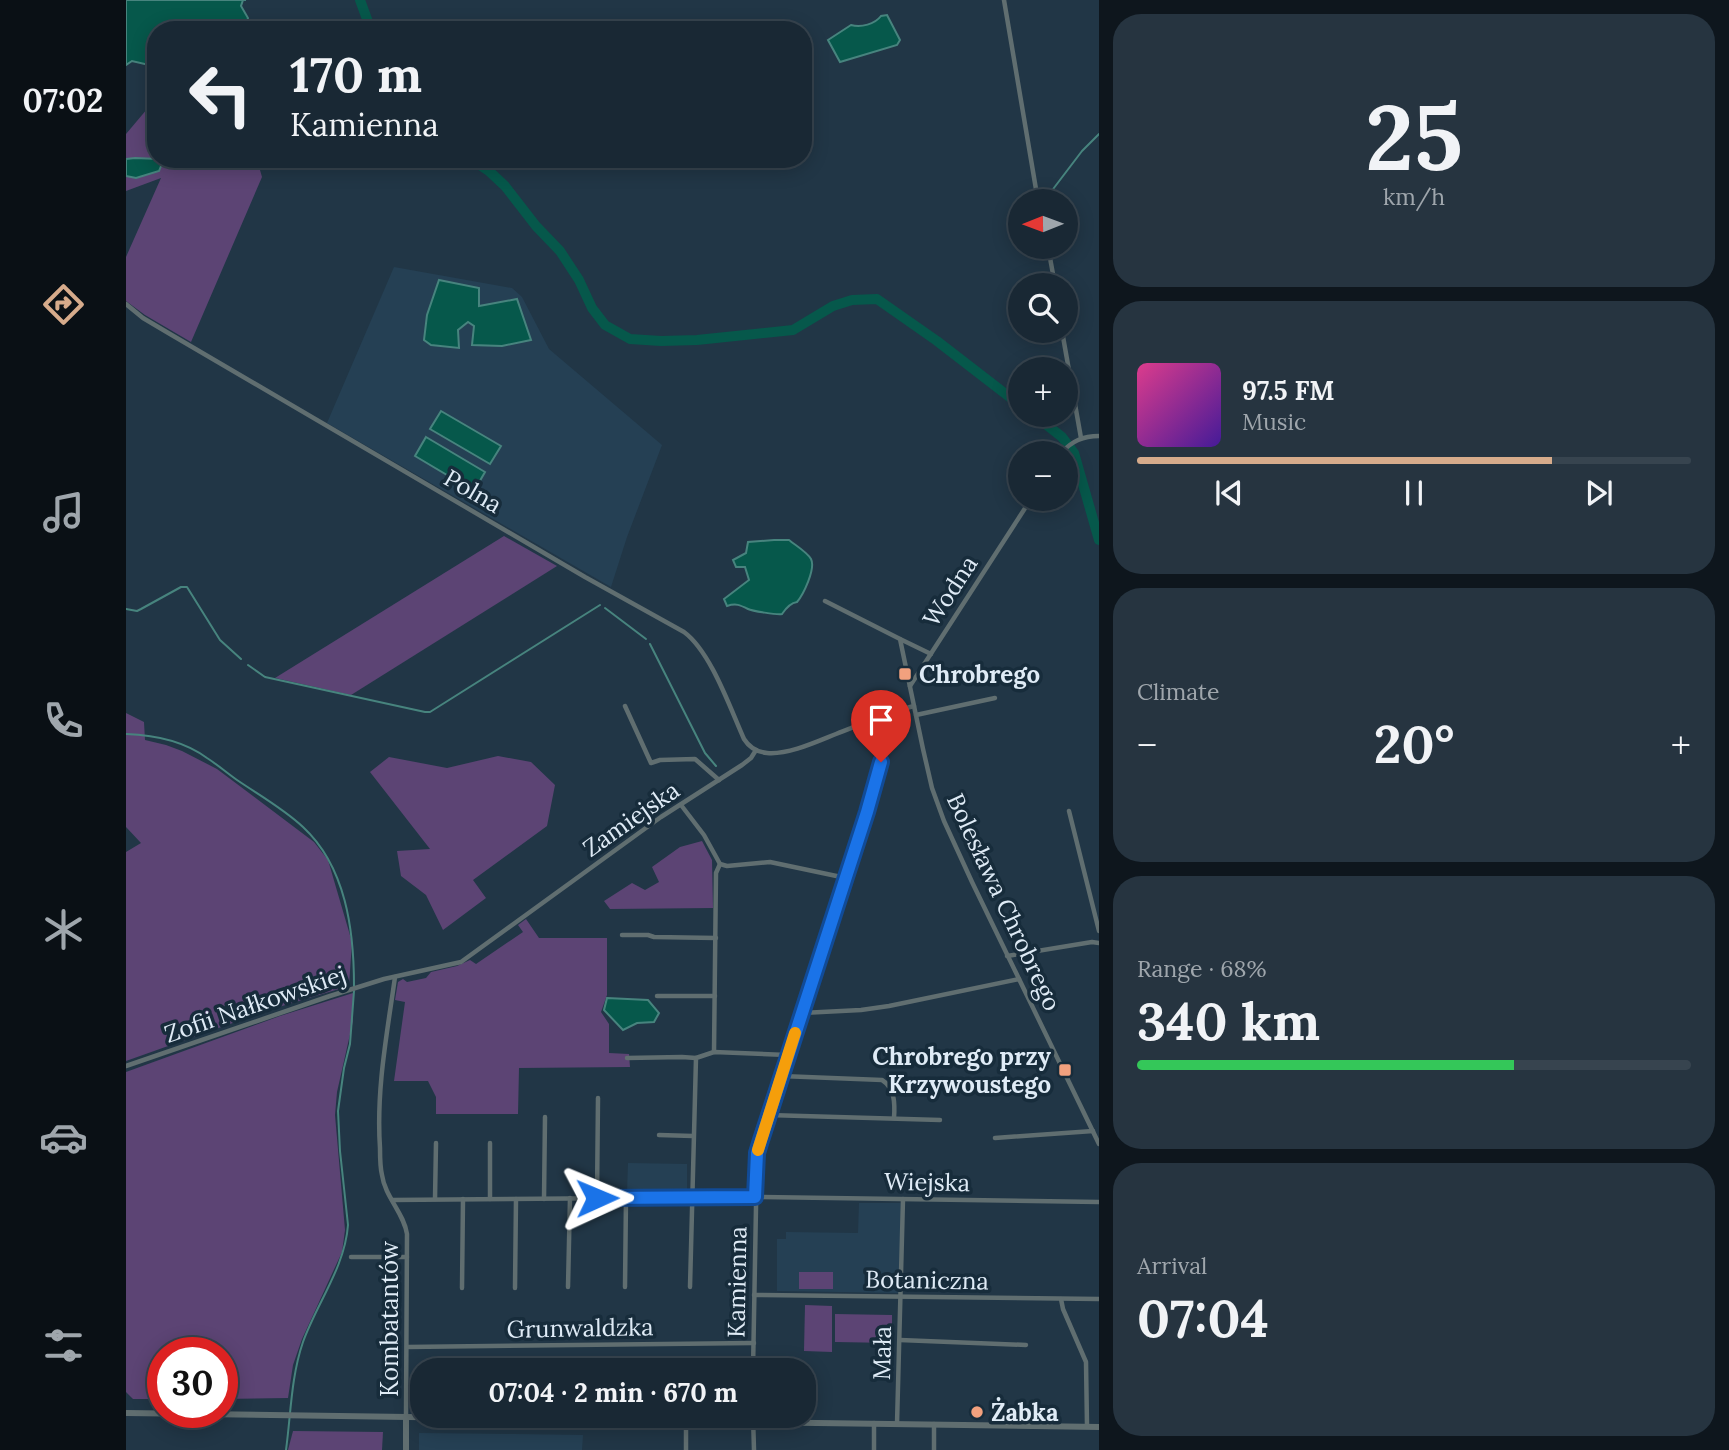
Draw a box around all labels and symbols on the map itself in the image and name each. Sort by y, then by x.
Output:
north arrow [1008,189,1078,259]
street label: Polna [438,462,508,520]
street label: Wodna [916,550,984,632]
place label: Chrobrego [919,659,1040,690]
marker: Chrobrego [897,666,913,682]
pin [851,690,911,762]
street label: Zamiejska [577,775,685,863]
street label: Bolesława Chrobrego [940,788,1068,1016]
street label: Zofii Nałkowskiej [160,958,350,1050]
place label: Chrobrego przy Krzywoustego [872,1041,1052,1100]
marker: Chrobrego przy Krzywoustego [1057,1062,1073,1078]
position arrow [560,1161,634,1235]
street label: Wiejska [884,1166,970,1198]
street label: Kamienna [721,1226,753,1338]
street label: Kombatantów [374,1240,405,1397]
street label: Botaniczna [865,1263,989,1297]
street label: Grunwaldzka [506,1311,654,1345]
street label: Mała [866,1326,898,1380]
speed limit sign: 30 [147,1337,238,1428]
place label: Żabka [991,1397,1059,1428]
marker: Żabka [969,1404,985,1420]

